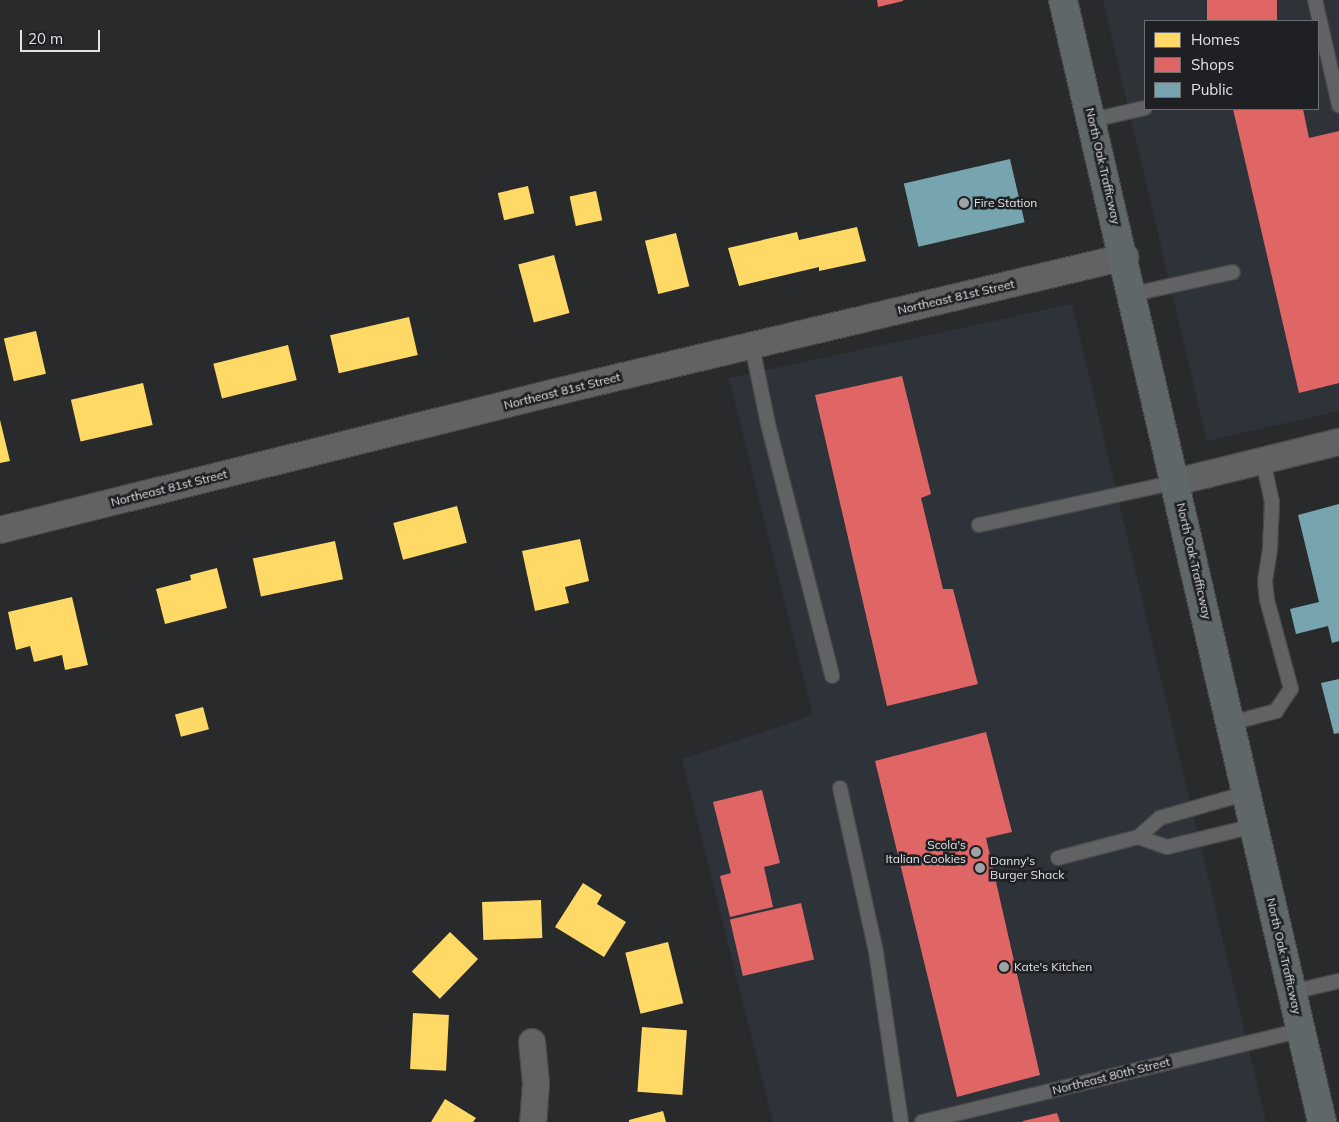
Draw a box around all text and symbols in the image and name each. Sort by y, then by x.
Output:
scale bar [22,20,102,52]
legend [1144,20,1319,110]
text: 20 m [28,29,63,48]
text: Homes [1191,30,1240,49]
text: Shops [1191,55,1234,74]
text: Public [1191,80,1233,99]
street label: North Oak Trafficway [1083,106,1123,226]
place label: Fire Station [974,196,1037,210]
marker: Fire Station [958,197,970,209]
street label: Northeast 81st Street [896,277,1016,317]
street label: Northeast 81st Street [502,370,622,412]
street label: Northeast 81st Street [109,467,229,509]
street label: North Oak Trafficway [1174,501,1214,621]
place label: Scola's Italian Cookies [885,838,966,866]
marker: Scola's Italian Cookies [970,846,982,858]
place label: Danny's Burger Shack [990,854,1064,882]
marker: Danny's Burger Shack [974,862,986,874]
street label: North Oak Trafficway [1264,896,1304,1016]
place label: Kate's Kitchen [1014,960,1092,974]
marker: Kate's Kitchen [998,961,1010,973]
street label: Northeast 80th Street [1051,1054,1171,1098]

